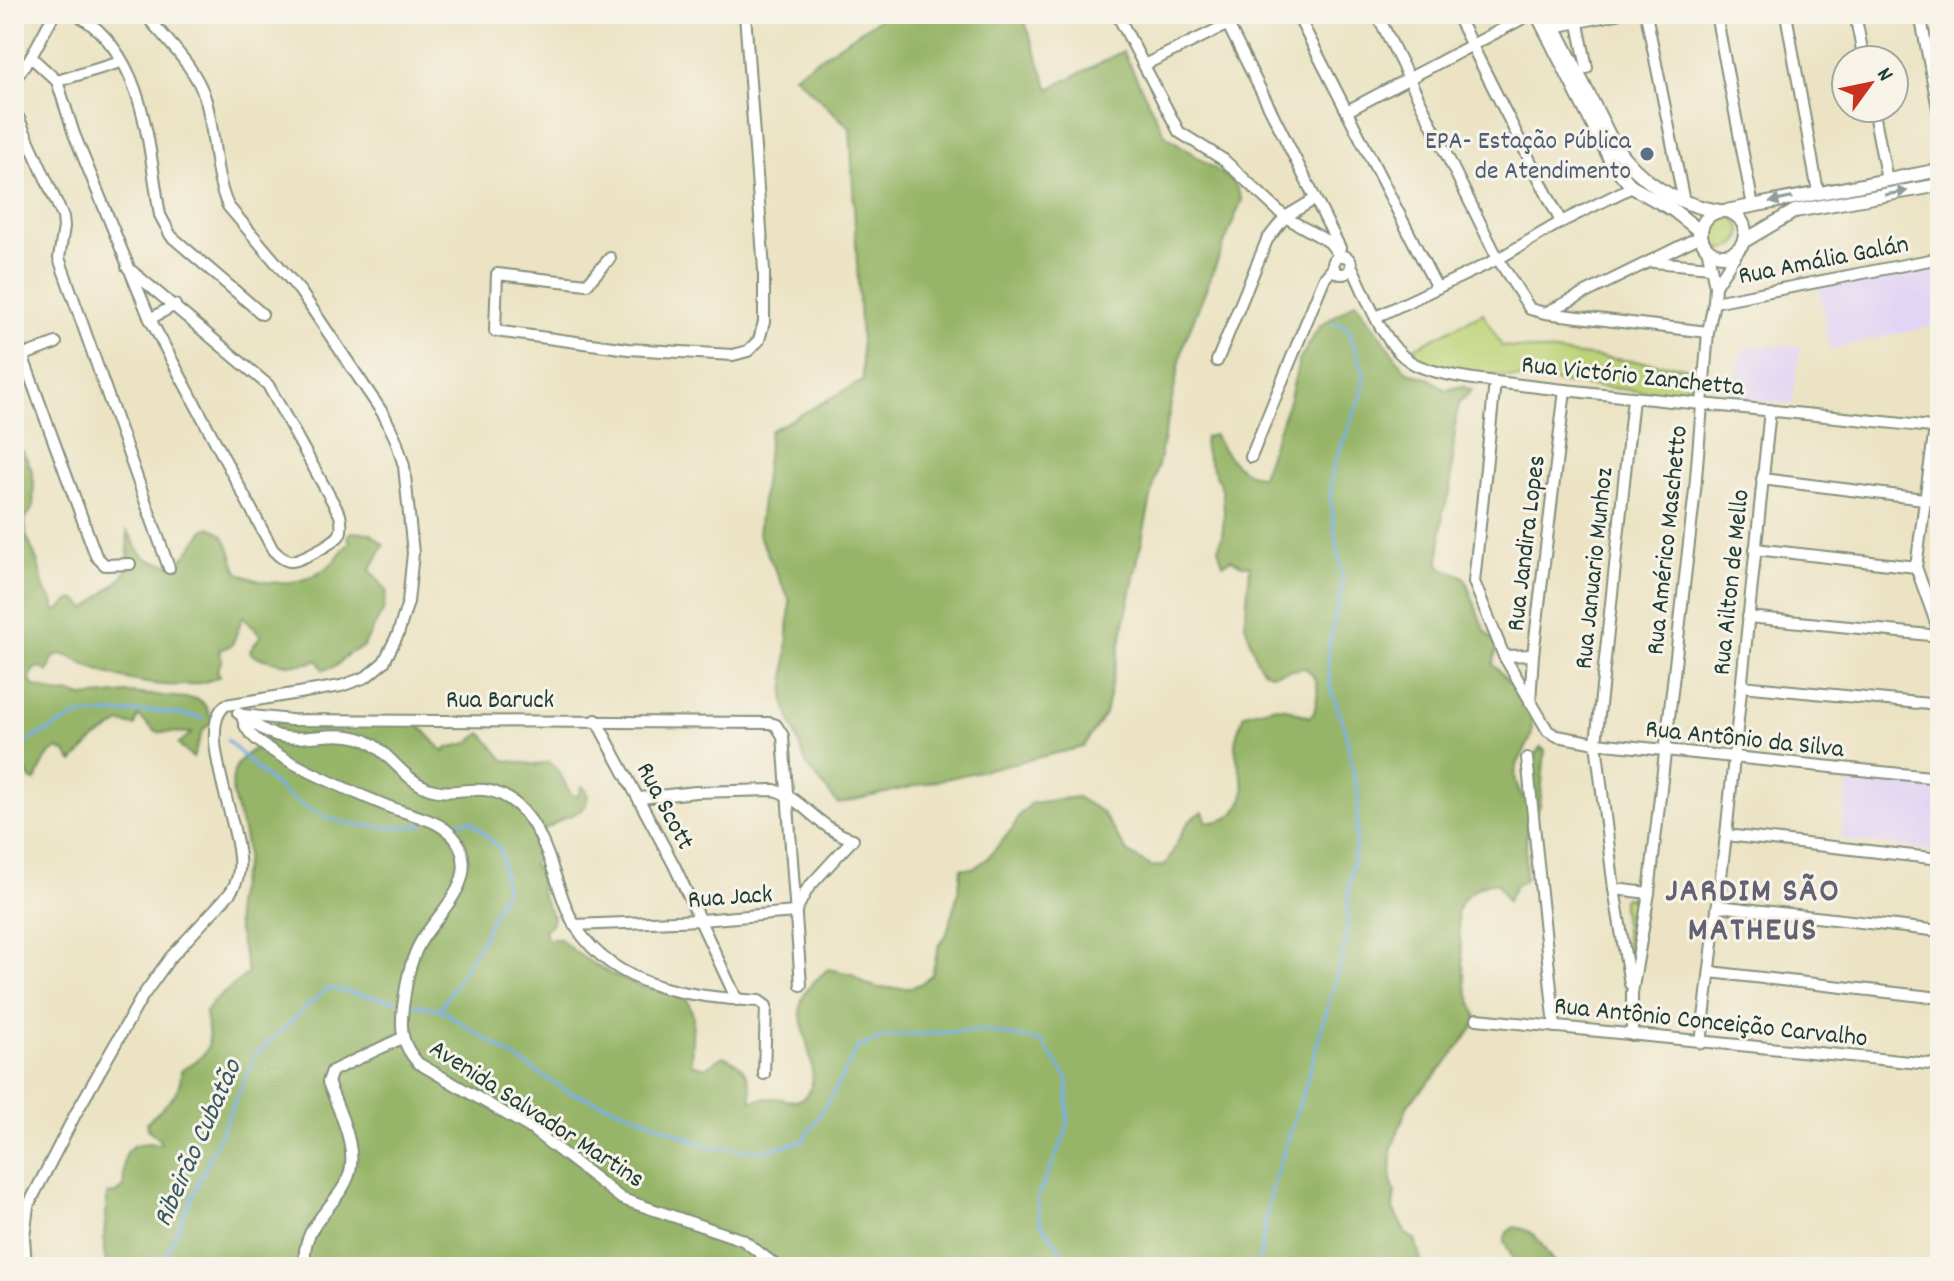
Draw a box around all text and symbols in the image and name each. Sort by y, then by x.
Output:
north arrow [1830,44,1910,124]
text: N [1868,62,1900,88]
place label: EPA- Estação Pública de Atendimento [1425,124,1632,191]
marker: EPA- Estação Pública de Atendimento [1638,145,1656,163]
one-way arrow [1883,186,1908,198]
one-way arrow [1768,194,1793,207]
street label: Rua Amália Galán [1735,227,1912,296]
street label: Rua Victório Zanchetta [1519,347,1747,408]
street label: Rua Américo Maschetto [1638,424,1699,657]
street label: Rua Jandira Lopes [1498,453,1557,634]
street label: Rua Januario Munhoz [1566,465,1624,671]
street label: Rua Ailton de Mello [1704,488,1761,677]
street label: Rua Baruck [446,683,554,720]
street label: Rua Antônio da Silva [1644,712,1847,769]
street label: Rua Scott [625,756,703,857]
district label: JARDIM SÃO MATHEUS [1665,869,1841,957]
street label: Rua Jack [687,877,774,920]
street label: Rua Antônio Conceição Carvalho [1552,989,1869,1058]
street label: Avenida Salvador Martins [421,1031,651,1199]
water label: Ribeirão Cubatão [145,1053,255,1234]

